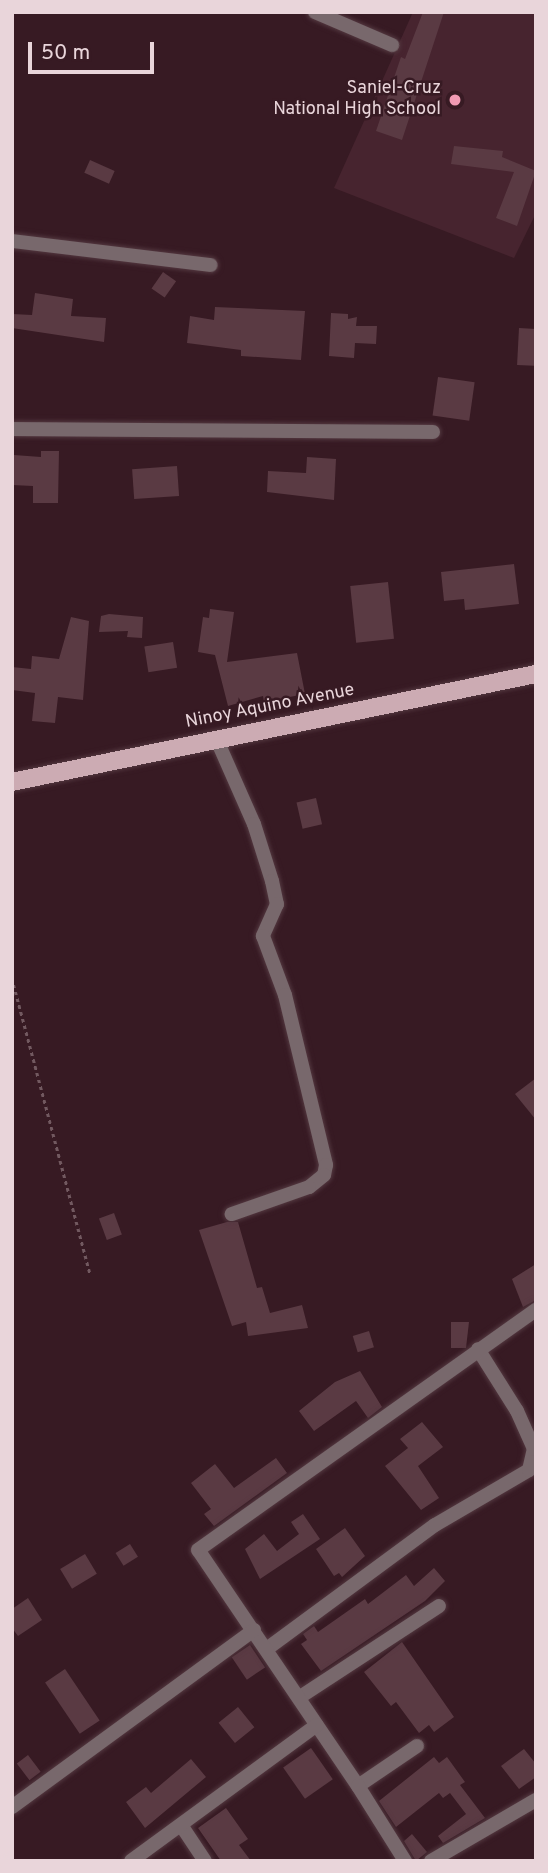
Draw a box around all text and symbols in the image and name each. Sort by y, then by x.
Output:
scale bar [32,28,158,72]
text: 50 m [41,40,90,67]
place label: Saniel-Cruz National High School [273,79,441,122]
marker: Saniel-Cruz National High School [447,92,463,108]
street label: Ninoy Aquino Avenue [183,680,357,734]

